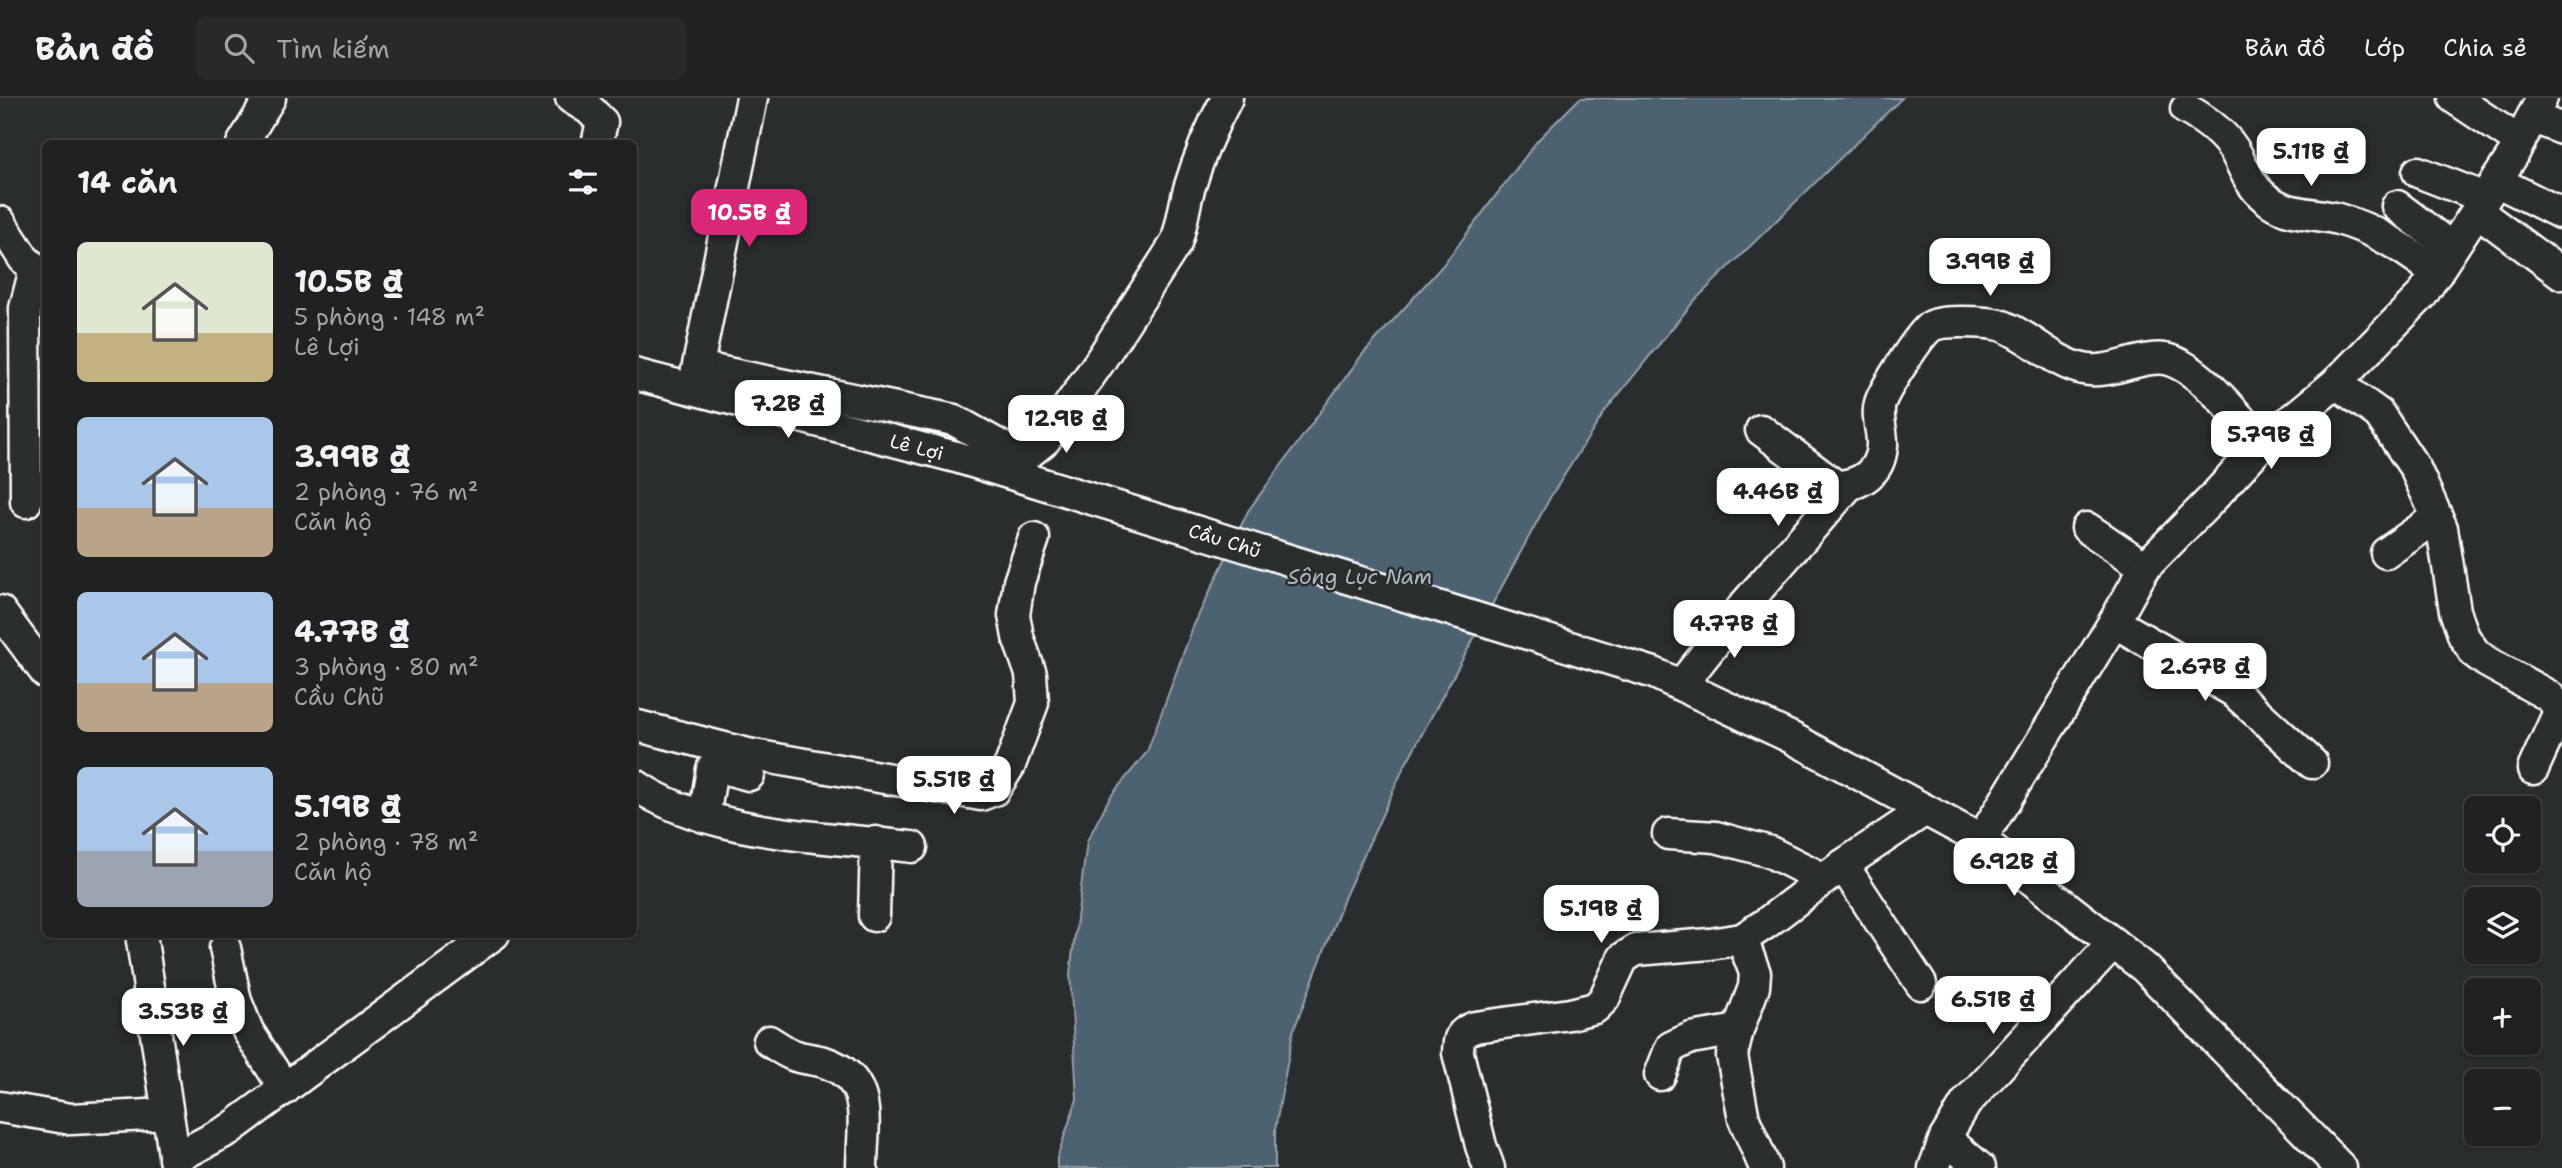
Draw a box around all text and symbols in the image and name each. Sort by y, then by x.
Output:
search box [196,17,686,80]
text: Bản đồ [35,26,154,71]
icon: search [220,29,258,67]
text: Tìm kiếm [276,31,390,66]
text: Bản đồ [2245,32,2326,64]
text: Lớp [2364,32,2405,64]
text: Chia sẻ [2443,32,2527,64]
pin: 5.11B ₫ [2246,129,2376,188]
text: 5.11B ₫ [2273,136,2349,166]
text: 14 căn [77,162,178,203]
icon: filters [564,163,602,201]
pin: 10.5B ₫ [684,190,814,249]
text: 10.5B ₫ [707,197,791,227]
pin: 3.99B ₫ [1925,238,2055,298]
text: 3.99B ₫ [1945,246,2035,276]
text: 10.5B ₫ [294,261,404,302]
icon: home [133,270,217,354]
text: 5 phòng · 148 m² [294,302,485,332]
text: Lê Lợi [294,332,360,362]
pin: 7.2B ₫ [731,380,845,440]
text: 7.2B ₫ [751,388,825,418]
pin: 12.9B ₫ [1001,396,1131,455]
text: 12.9B ₫ [1024,403,1108,433]
pin: 5.79B ₫ [2206,412,2336,471]
text: 5.79B ₫ [2227,419,2315,449]
street label: Lê Lợi [887,428,946,466]
text: 3.99B ₫ [294,436,411,477]
icon: home [133,445,217,529]
pin: 4.46B ₫ [1713,468,1843,528]
text: 4.46B ₫ [1733,476,1823,506]
text: 2 phòng · 76 m² [294,477,478,507]
text: Căn hộ [294,507,372,537]
street label: Cầu Chũ [1186,517,1264,563]
water label: Sông Lục Nam [1288,563,1432,591]
pin: 4.77B ₫ [1669,601,1799,660]
text: 4.77B ₫ [1690,608,1778,638]
text: 4.77B ₫ [294,611,410,652]
icon: home [133,620,217,704]
pin: 2.67B ₫ [2140,644,2270,703]
text: 2.67B ₫ [2159,651,2251,681]
text: 3 phòng · 80 m² [294,652,479,682]
text: Cầu Chũ [294,682,384,712]
pin: 5.51B ₫ [889,756,1019,816]
text: 5.51B ₫ [913,764,995,794]
text: 5.19B ₫ [294,786,402,827]
icon: home [133,795,217,879]
map controls [2464,796,2541,1146]
button: locate [2464,796,2541,873]
text: 2 phòng · 78 m² [294,827,478,857]
pin: 6.92B ₫ [1949,838,2079,898]
text: 6.92B ₫ [1970,846,2058,876]
text: Căn hộ [294,857,372,887]
pin: 5.19B ₫ [1536,886,1666,945]
button: layers [2464,887,2541,964]
text: 5.19B ₫ [1560,893,1642,923]
pin: 6.51B ₫ [1928,976,2058,1036]
button: + [2464,978,2541,1055]
text: 6.51B ₫ [1951,984,2035,1014]
pin: 3.53B ₫ [118,988,248,1048]
text: 3.53B ₫ [138,996,228,1026]
button: − [2464,1069,2541,1146]

